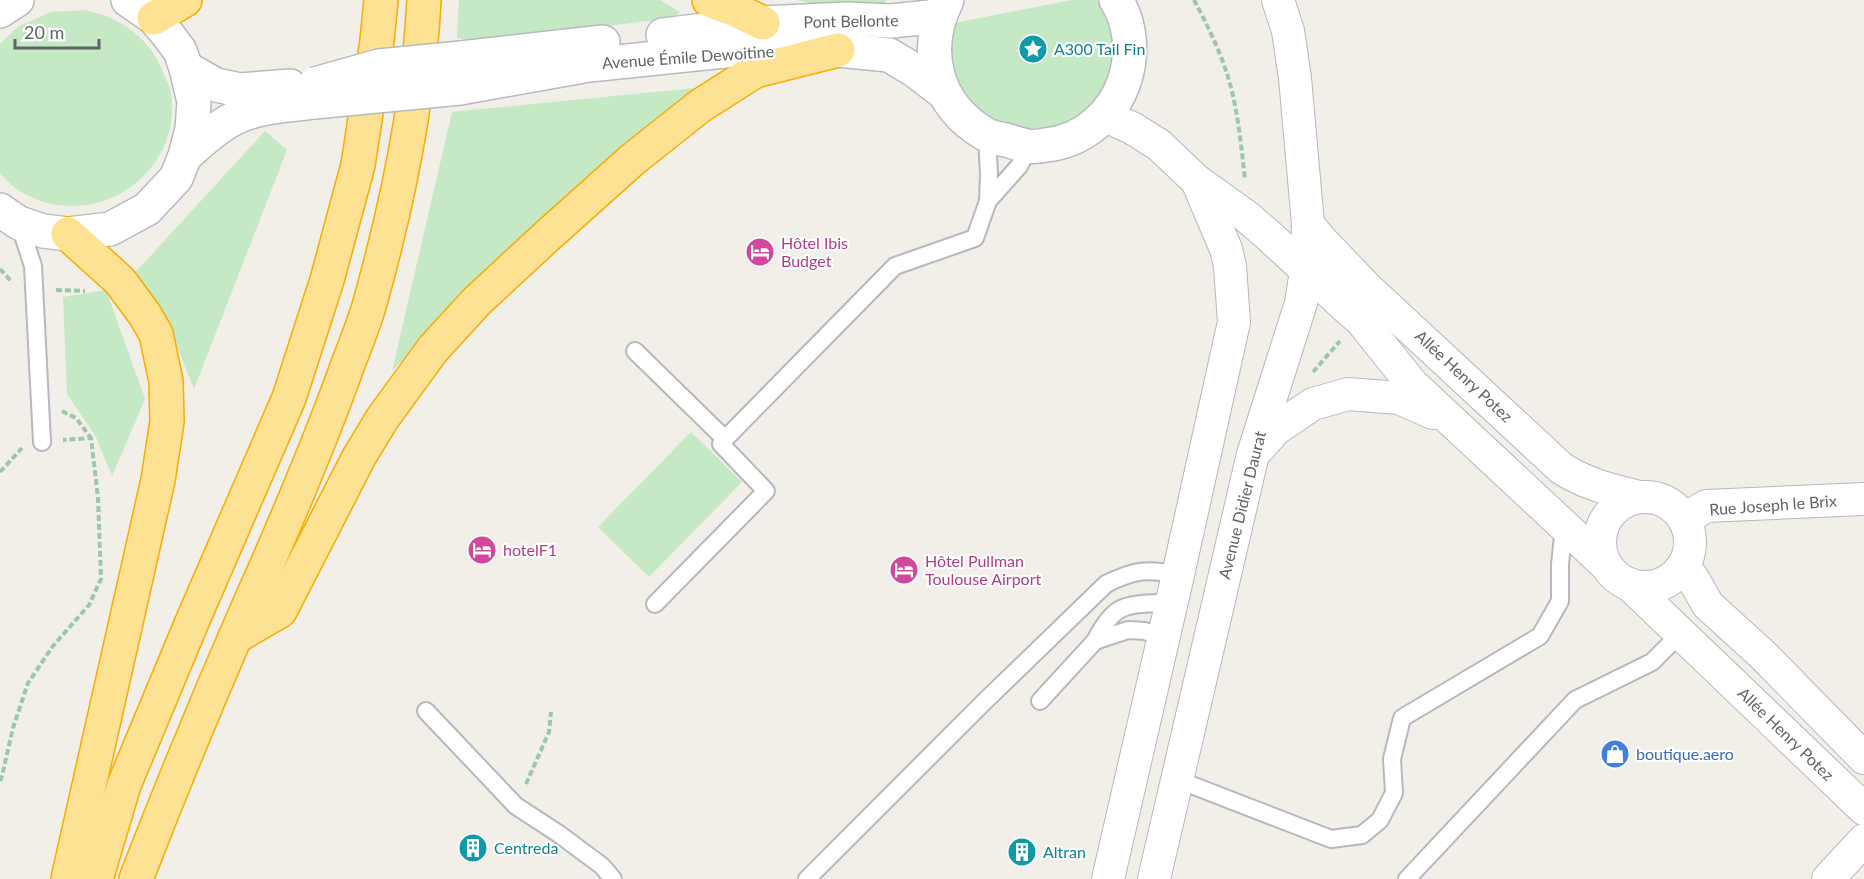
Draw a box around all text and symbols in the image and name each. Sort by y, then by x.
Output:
street label: Pont Bellonte [803,10,899,31]
scale bar [15,12,99,50]
text: 20 m [24,21,64,43]
place icon: A300 Tail Fin [1017,33,1049,65]
place label: A300 Tail Fin [1054,39,1145,58]
street label: Avenue Émile Dewoitine [601,41,775,72]
place label: Hôtel Ibis Budget [781,233,848,270]
hotel icon: Hôtel Ibis Budget [744,236,776,268]
street label: Allée Henry Potez [1412,326,1517,426]
street label: Avenue Didier Daurat [1214,429,1269,581]
street label: Rue Joseph le Brix [1709,491,1837,518]
hotel icon: hotelF1 [466,534,498,566]
place label: hotelF1 [503,540,557,559]
place label: Hôtel Pullman Toulouse Airport [925,551,1042,588]
hotel icon: Hôtel Pullman Toulouse Airport [888,554,920,586]
street label: Allée Henry Potez [1734,683,1838,784]
shop icon: boutique.aero [1599,738,1631,770]
place label: boutique.aero [1636,744,1734,763]
building icon: Centreda [457,832,489,864]
building icon: Altran [1006,836,1038,868]
place label: Centreda [494,838,558,857]
place label: Altran [1043,842,1086,861]

